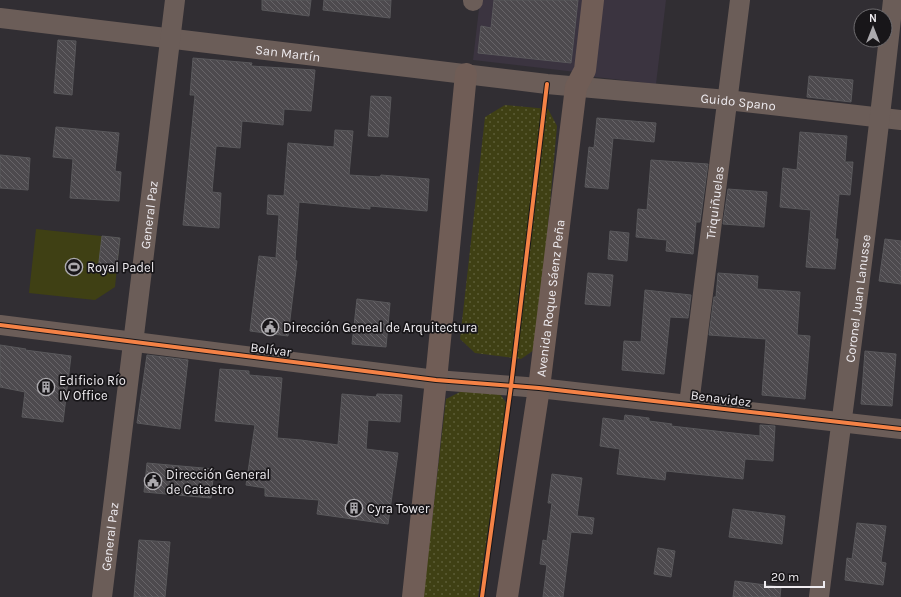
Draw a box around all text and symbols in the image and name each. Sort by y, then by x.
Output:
north arrow [853,8,893,48]
text: N [869,12,877,25]
street label: San Martín [254,42,321,65]
street label: Guido Spano [700,91,777,114]
street label: Triquiñuelas [703,165,727,240]
street label: General Paz [138,180,161,250]
street label: Avenida Roque Sáenz Peña [533,219,568,378]
street label: Coronel Juan Lanusse [842,233,874,363]
sports icon: Royal Padel [64,257,84,277]
place label: Royal Padel [87,260,154,275]
public building icon: Dirección Geneal de Arquitectura [260,317,280,337]
place label: Dirección Geneal de Arquitectura [283,320,477,336]
street label: Bolívar [250,340,293,359]
place label: Edificio Río IV Office [59,373,126,403]
building icon: Edificio Río IV Office [36,377,56,397]
street label: Benavidez [690,387,752,410]
place label: Dirección General de Catastro [166,467,270,497]
public building icon: Dirección General de Catastro [143,471,163,491]
building icon: Cyra Tower [344,498,364,518]
street label: General Paz [98,501,122,572]
place label: Cyra Tower [367,501,430,516]
scale bar [765,563,824,589]
text: 20 m [771,570,799,584]

